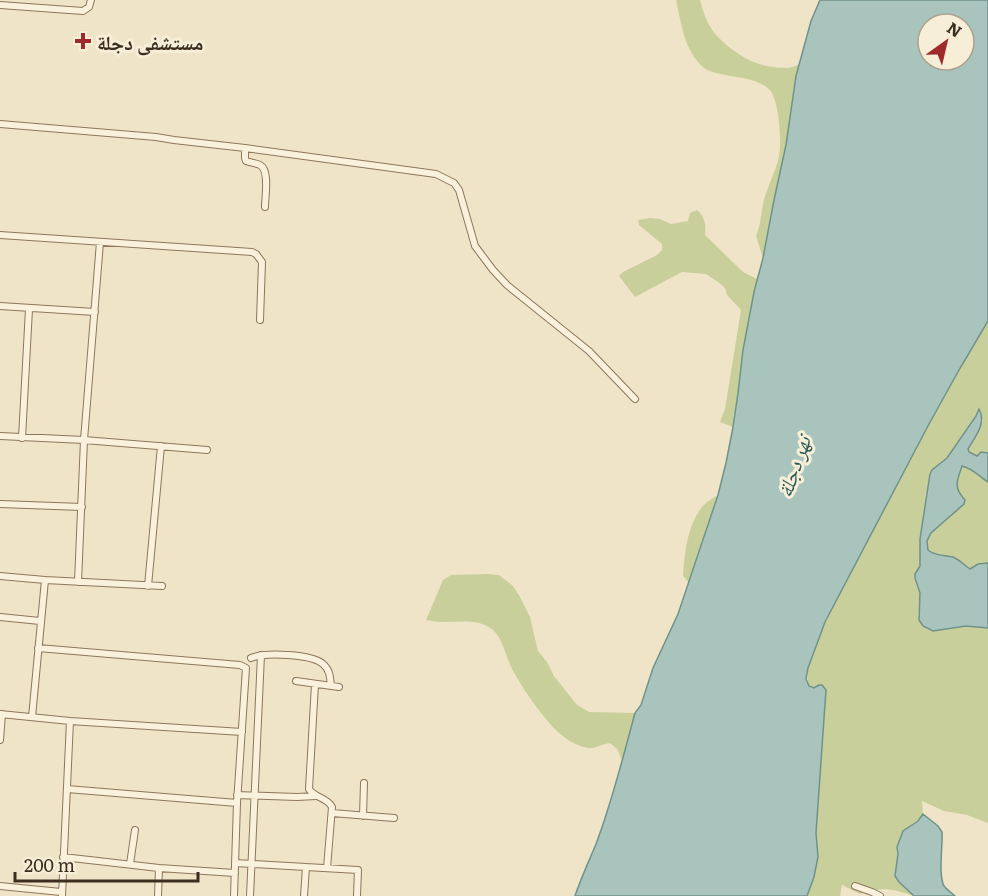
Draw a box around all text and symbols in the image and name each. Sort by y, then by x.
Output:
north arrow [916,12,976,72]
text: N [943,15,967,42]
place label: مستشفى دجلة [97,26,203,56]
marker: مستشفى دجلة [74,32,92,50]
water label: نهر دجلة [767,428,818,501]
scale bar [15,845,198,883]
text: 200 m [24,851,75,878]

